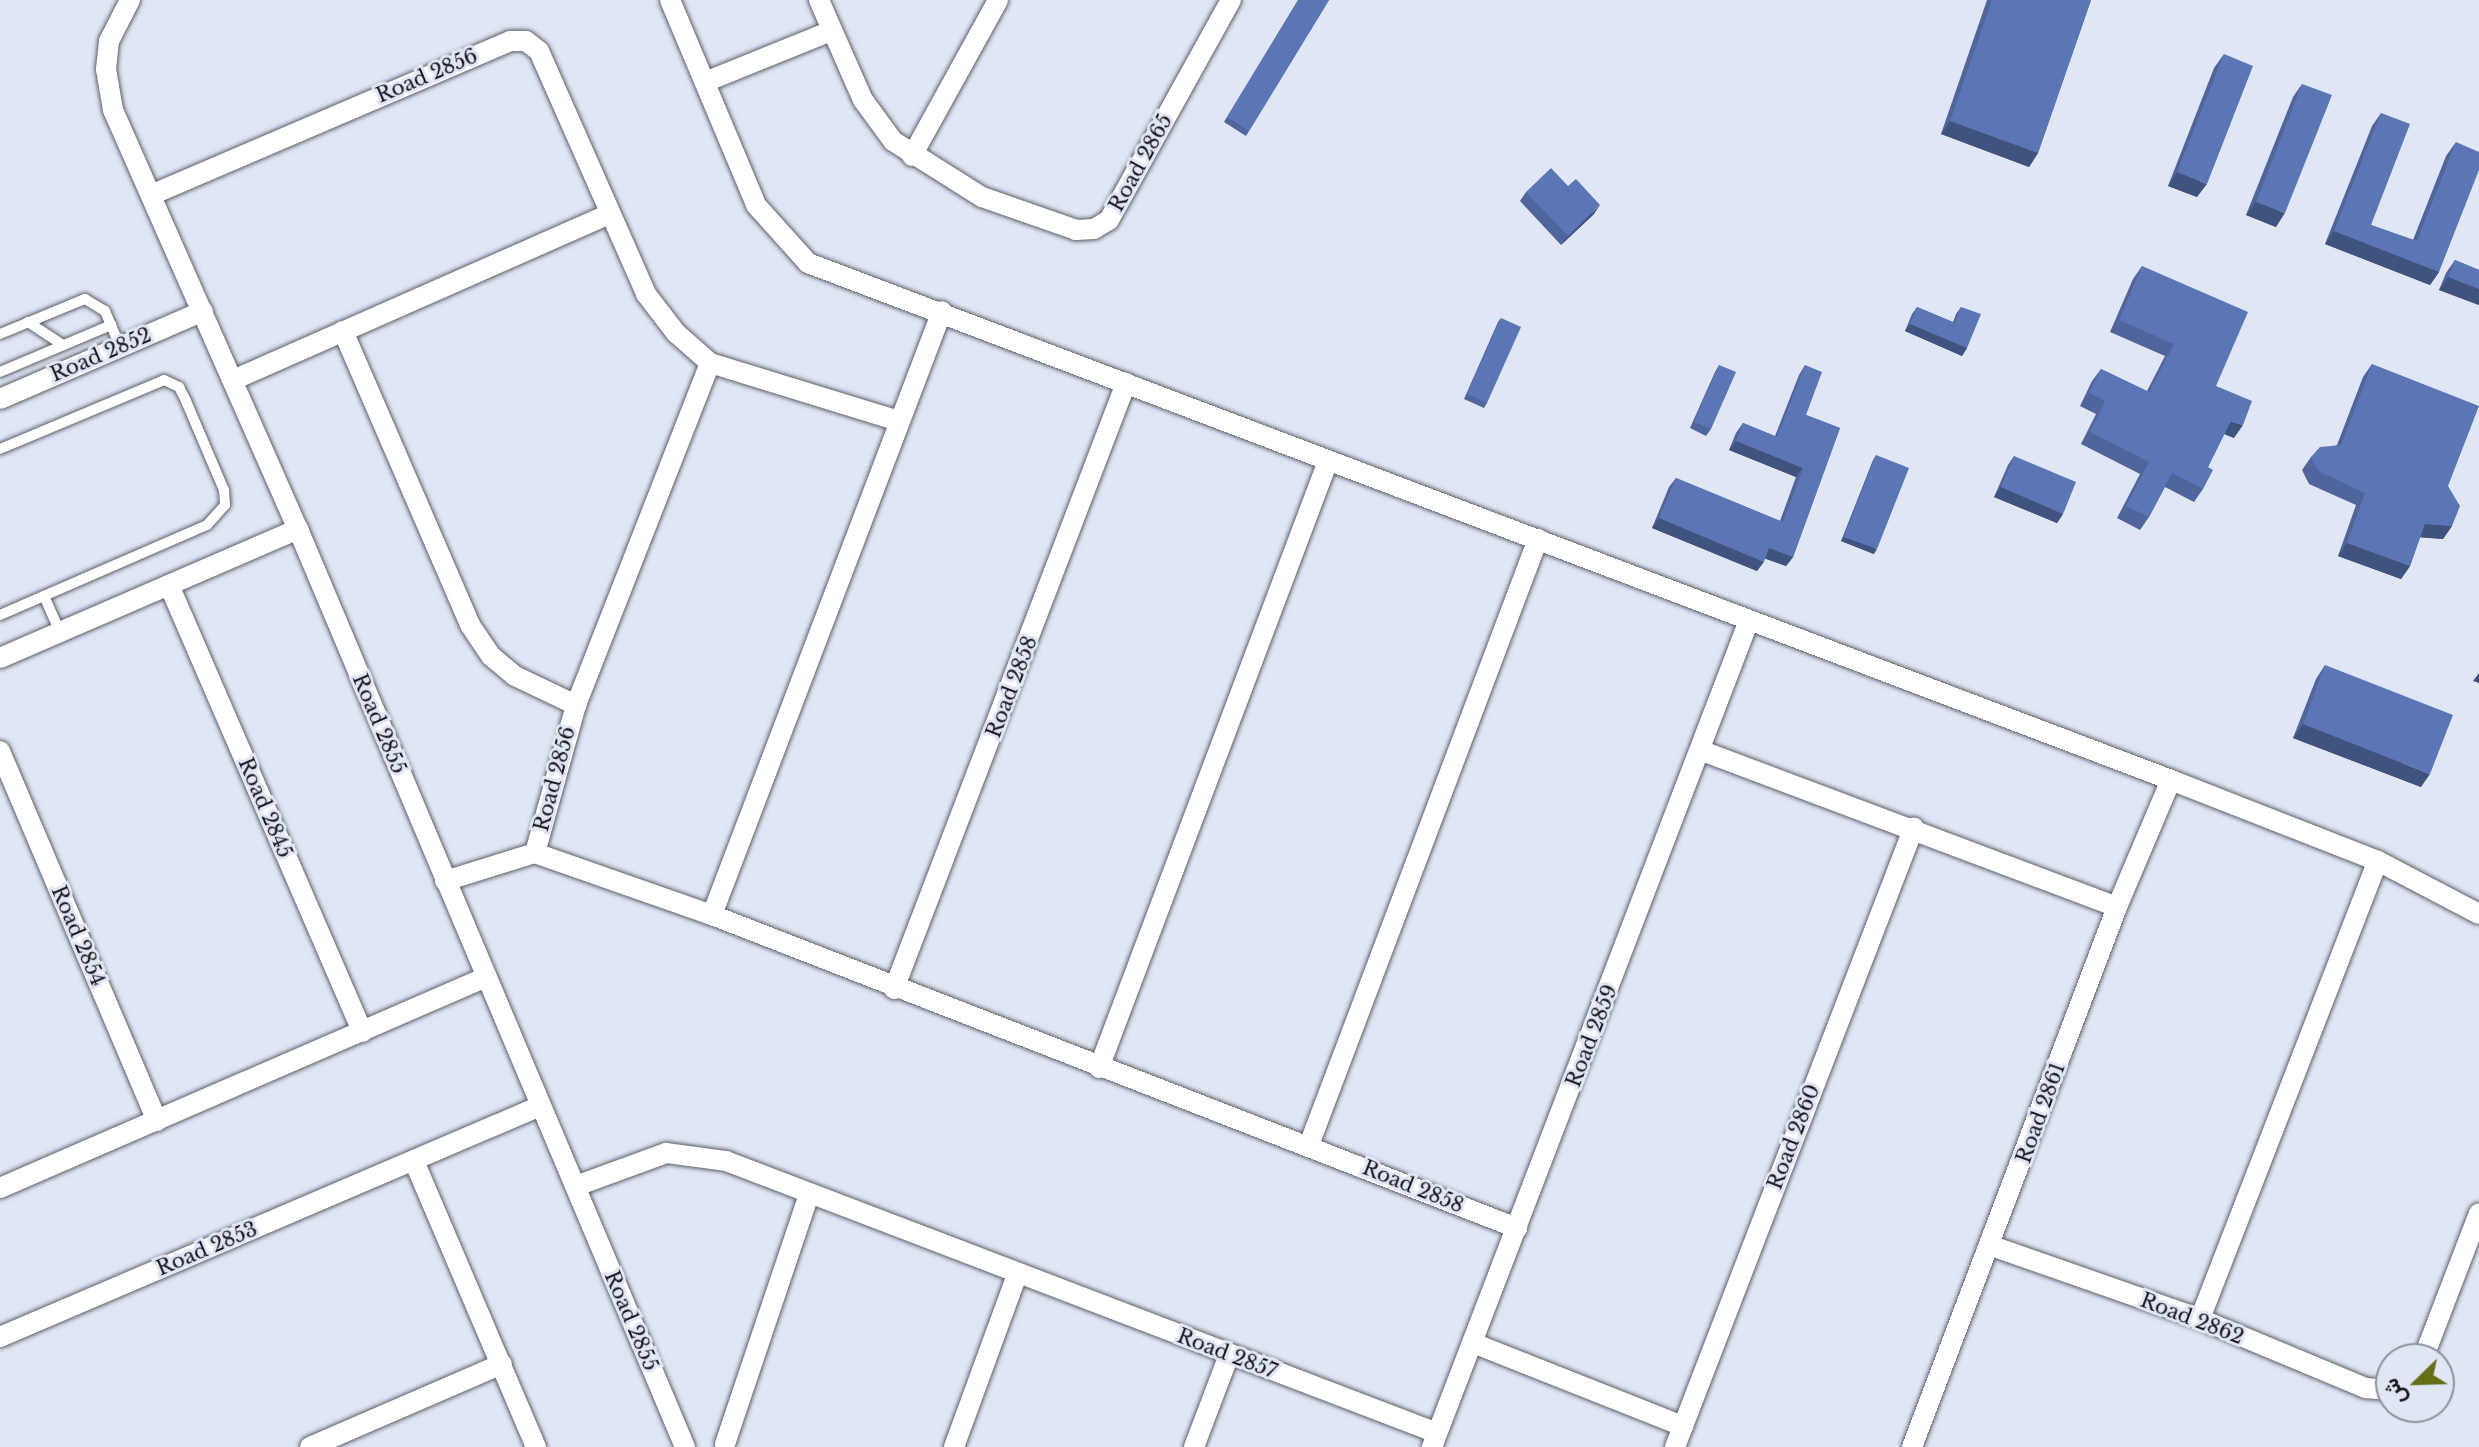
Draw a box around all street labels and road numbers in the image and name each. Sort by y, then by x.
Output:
street label: Road 2856 [373,44,481,108]
street label: Road 2865 [1104,110,1178,216]
street label: Road 2852 [47,323,155,387]
street label: Road 2858 [982,633,1042,741]
street label: Road 2855 [347,670,411,778]
street label: Road 2856 [529,724,581,834]
street label: Road 2845 [233,754,297,862]
street label: Road 2854 [46,882,110,990]
street label: Road 2859 [1562,981,1622,1091]
street label: Road 2861 [2012,1059,2070,1167]
street label: Road 2860 [1763,1081,1825,1193]
street label: Road 2858 [1359,1156,1467,1218]
street label: Road 2853 [153,1217,261,1281]
street label: Road 2855 [599,1267,663,1375]
street label: Road 2862 [2137,1288,2247,1350]
street label: Road 2857 [1174,1324,1280,1384]

